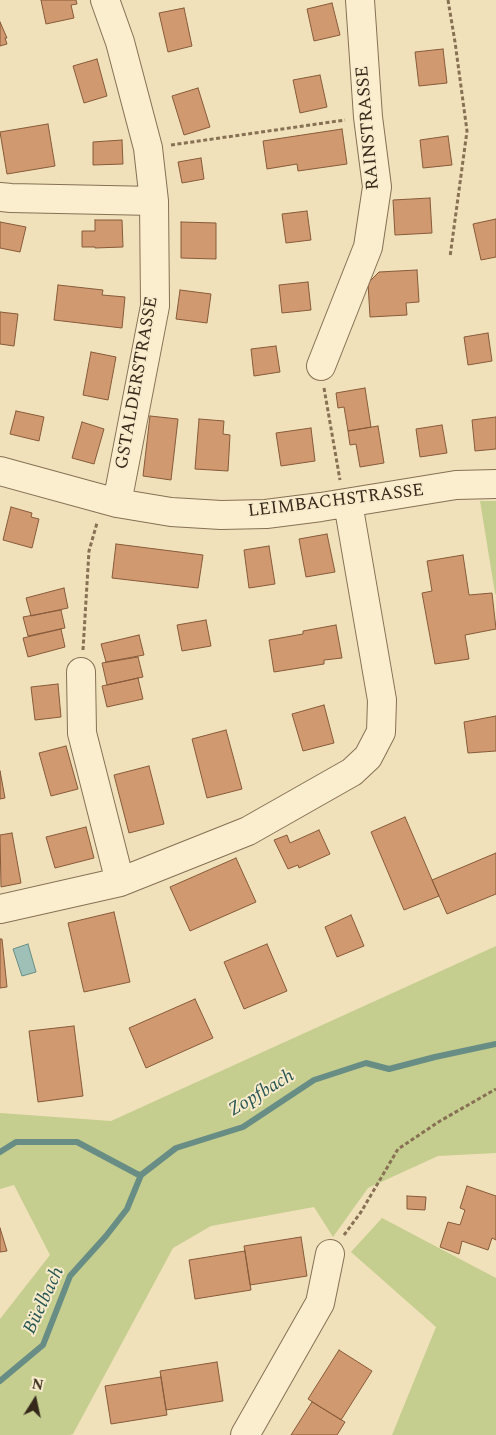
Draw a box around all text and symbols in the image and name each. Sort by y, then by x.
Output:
street label: RAINSTRASSE [353,65,385,191]
street label: GSTALDERSTRASSE [112,295,164,471]
street label: LEIMBACHSTRASSE [247,480,425,524]
water label: Zopfbach [225,1065,299,1123]
water label: Büelbach [20,1264,70,1338]
text: N [30,1373,45,1396]
north arrow [10,1375,60,1425]

